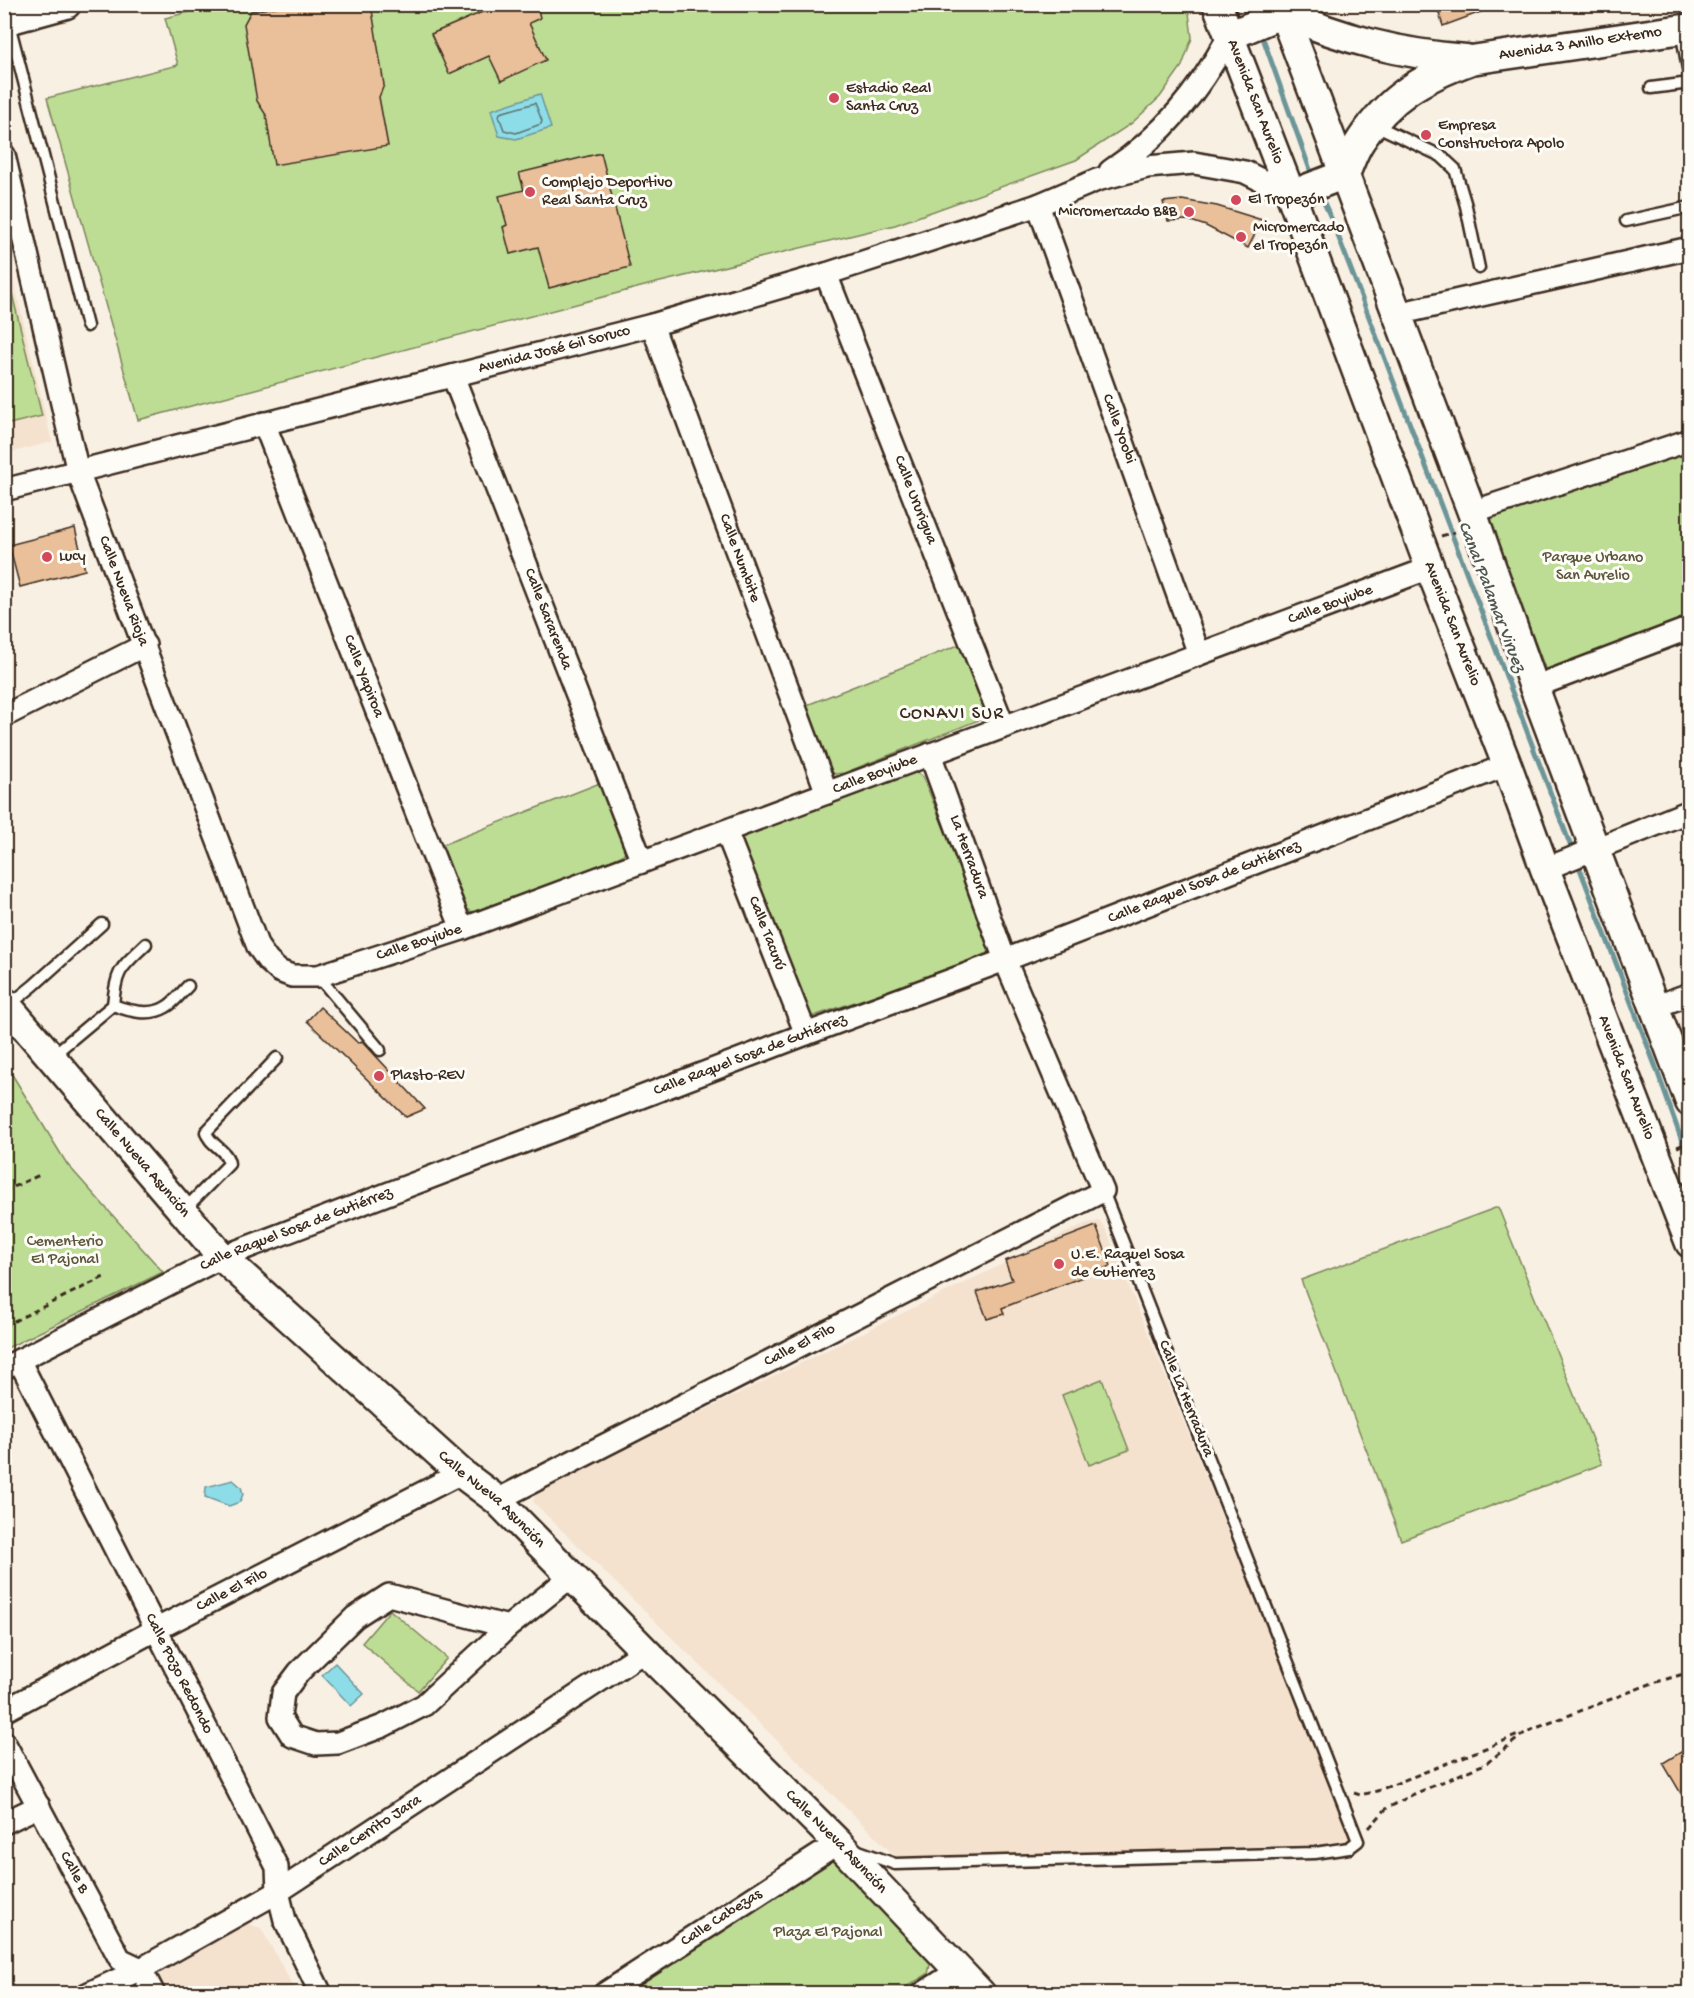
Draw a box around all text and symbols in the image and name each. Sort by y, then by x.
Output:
street label: Avenida 3 Anillo Externo [1498,23,1663,65]
street label: Avenida San Aurelio [1222,37,1288,167]
place label: Estadio Real Santa Cruz [846,80,931,117]
marker: Estadio Real Santa Cruz [827,91,841,105]
place label: Empresa Constructora Apolo [1438,117,1564,154]
marker: Empresa Constructora Apolo [1419,128,1433,142]
place label: Complejo Deportivo Real Santa Cruz [542,174,673,211]
marker: Complejo Deportivo Real Santa Cruz [523,185,537,199]
place label: El Tropezón [1248,191,1325,210]
marker: El Tropezón [1229,193,1243,207]
place label: Micromercado B&B [1058,203,1178,222]
marker: Micromercado B&B [1182,205,1196,219]
place label: Micromercado el Tropezón [1253,219,1344,256]
marker: Micromercado el Tropezón [1234,230,1248,244]
street label: Avenida José Gil Soruco [476,321,632,378]
street label: Calle Yoobi [1097,392,1140,466]
street label: Calle Ururigua [889,453,941,548]
street label: Calle Numbite [714,511,765,606]
water label: Canal Palamar Viruez [1453,519,1530,676]
street label: Calle Nueva Rioja [94,533,153,650]
place label: Lucy [59,548,86,567]
park label: Parque Urbano San Aurelio [1542,549,1643,586]
marker: Lucy [40,550,54,564]
street label: Avenida San Aurelio [1419,559,1485,689]
street label: Calle Sararenda [519,566,576,674]
street label: Calle Boyiube [1286,580,1376,629]
street label: Calle Yapiroa [338,632,388,721]
district label: CONAVI SUR [900,704,1004,725]
street label: Calle Boyiube [830,750,921,799]
street label: La Herradura [944,813,992,902]
street label: Calle Raquel Sosa de Gutiérrez [1105,836,1304,929]
street label: Calle Tacurú [743,894,790,973]
street label: Calle Boyiube [374,920,465,966]
street label: Calle Raquel Sosa de Gutiérrez [651,1010,850,1101]
street label: Avenida San Aurelio [1593,1013,1659,1143]
place label: Plasto-REV [390,1067,465,1086]
marker: Plasto-REV [372,1069,386,1083]
street label: Calle Nueva Asunción [90,1105,194,1222]
street label: Calle Raquel Sosa de Gutiérrez [197,1183,396,1276]
park label: Cementerio El Pajonal [27,1233,103,1270]
place label: U.E. Raquel Sosa de Gutierrez [1071,1246,1186,1283]
marker: U.E. Raquel Sosa de Gutierrez [1052,1257,1066,1271]
street label: Calle El Filo [761,1319,839,1372]
street label: Calle La Herradura [1153,1338,1217,1461]
street label: Calle Nueva Asunción [433,1447,549,1553]
street label: Calle El Filo [193,1564,271,1617]
street label: Calle Pozo Redondo [140,1610,217,1737]
street label: Calle Nueva Asunción [781,1786,891,1898]
street label: Calle Cerrito Jara [315,1790,426,1872]
street label: Calle B [55,1848,93,1898]
street label: Calle Cabezas [677,1884,767,1951]
park label: Plaza El Pajonal [773,1924,882,1943]

